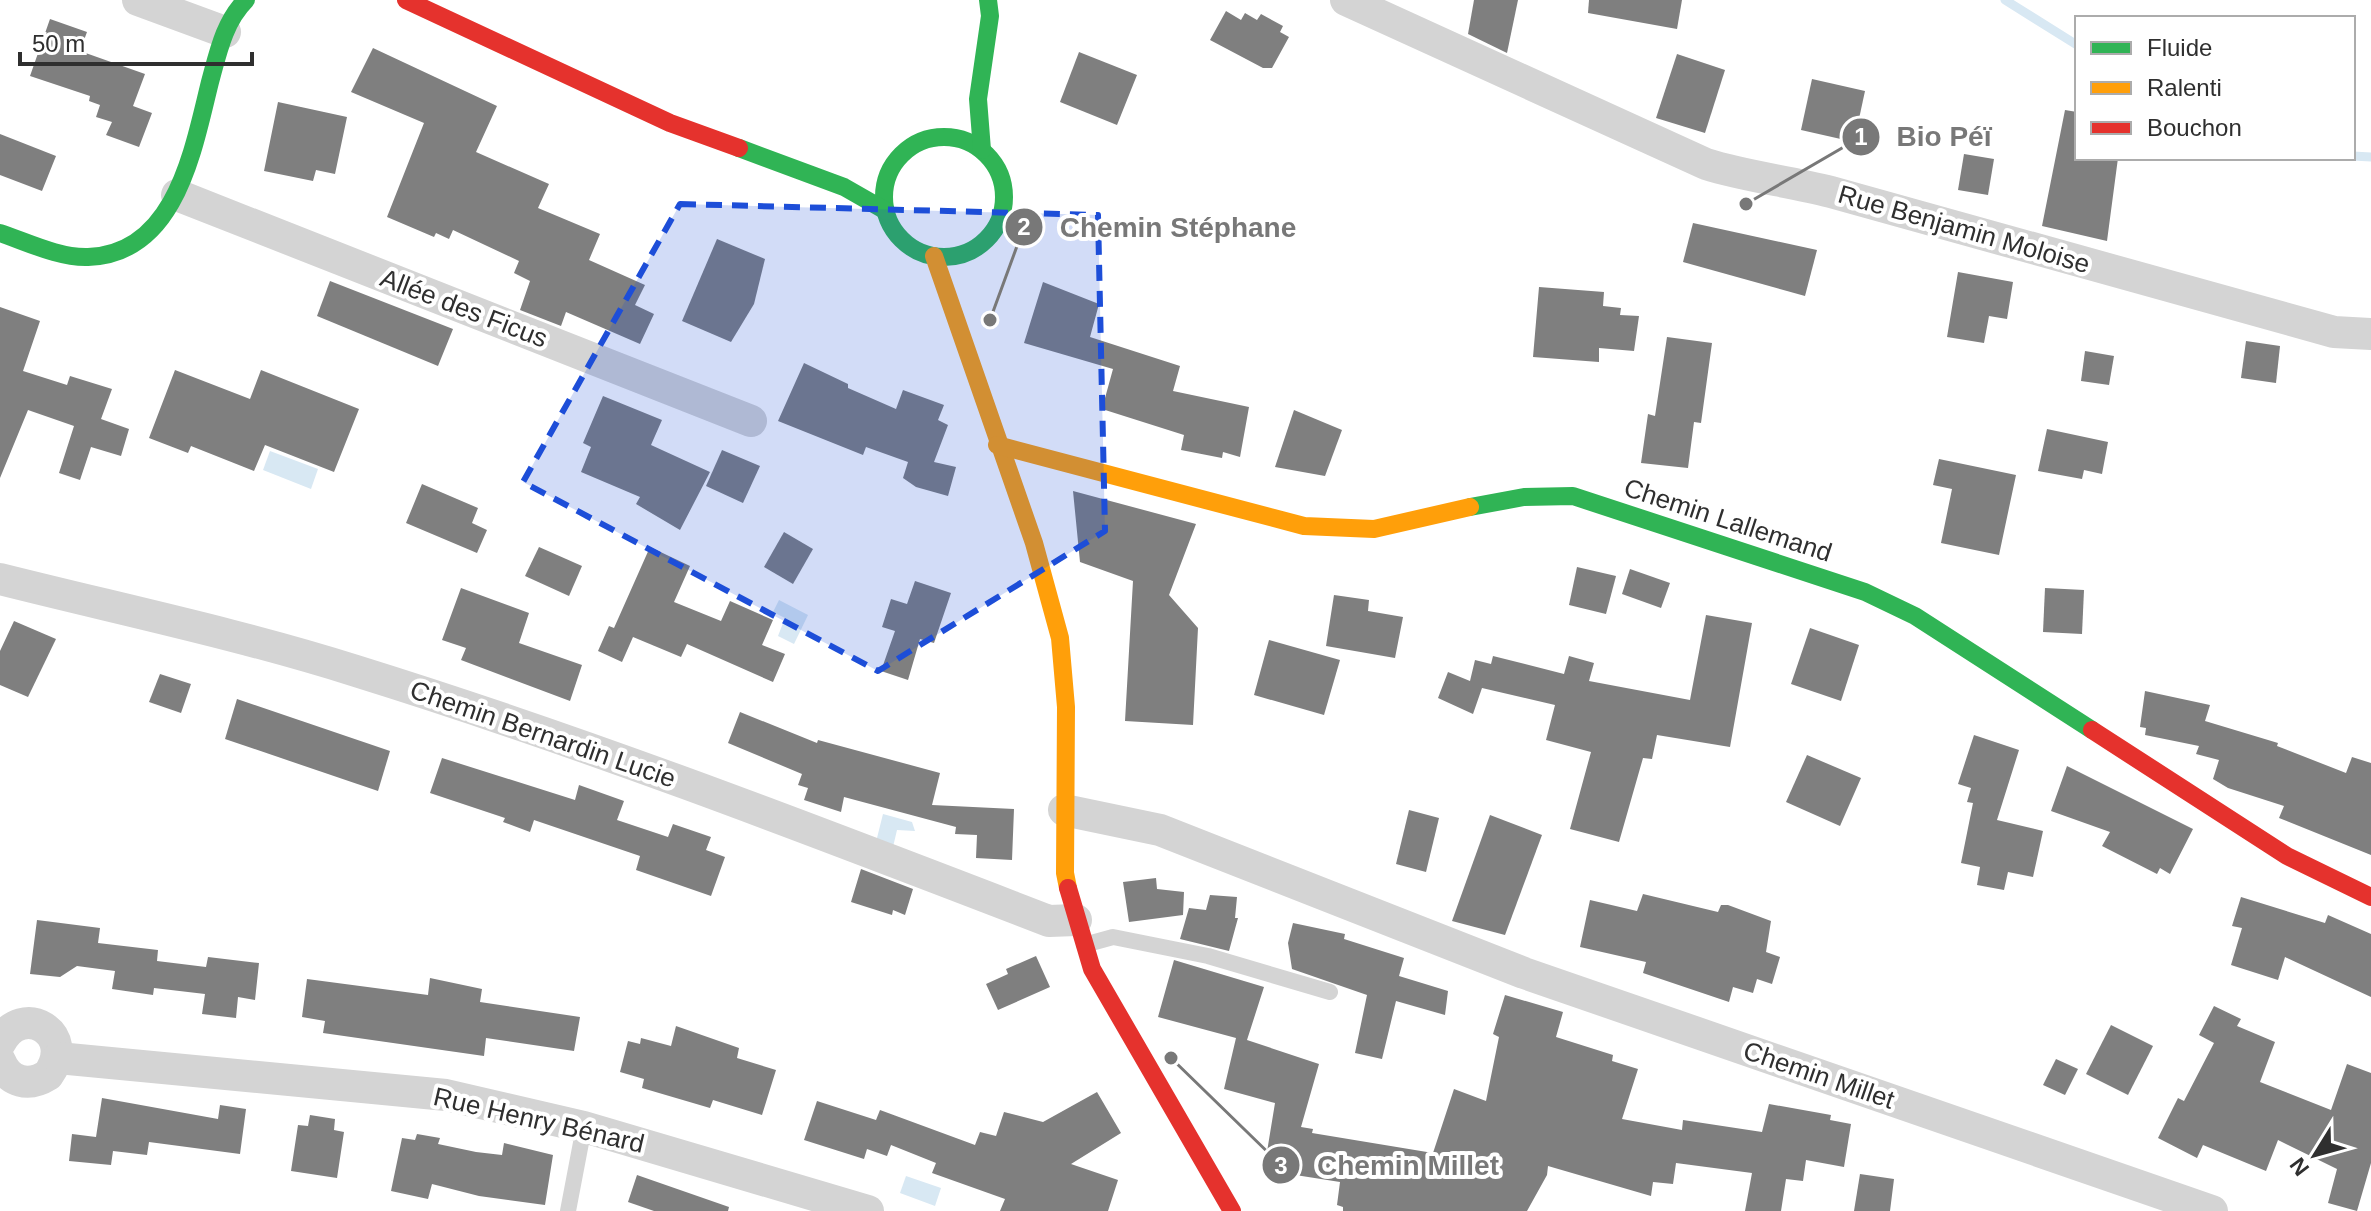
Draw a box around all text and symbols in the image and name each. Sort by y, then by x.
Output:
scale bar [20,16,252,66]
legend [2075,16,2355,160]
text: 50 m [32,30,85,57]
text: Fluide [2147,34,2212,61]
text: Ralenti [2147,74,2222,101]
callout: Bio Péï [1841,111,2008,163]
text: Bouchon [2147,114,2242,141]
text: Bio Péï [1897,121,1993,152]
text: 1 [1854,123,1868,150]
street label: Rue Benjamin Moloise [1835,179,2093,279]
callout: Chemin Stéphane [1004,201,1312,253]
text: Chemin Stéphane [1060,212,1296,243]
text: 2 [1017,213,1031,240]
street label: Allée des Ficus [376,262,552,354]
street label: Chemin Lallemand [1620,472,1836,568]
street label: Chemin Bernardin Lucie [406,674,680,794]
street label: Chemin Millet [1740,1035,1899,1115]
street label: Rue Henry Bénard [431,1081,647,1159]
north arrow [2275,1115,2355,1195]
callout: Chemin Millet [1261,1139,1515,1191]
text: Chemin Millet [1317,1150,1499,1181]
text: 3 [1274,1152,1288,1179]
text: N [2285,1153,2314,1181]

